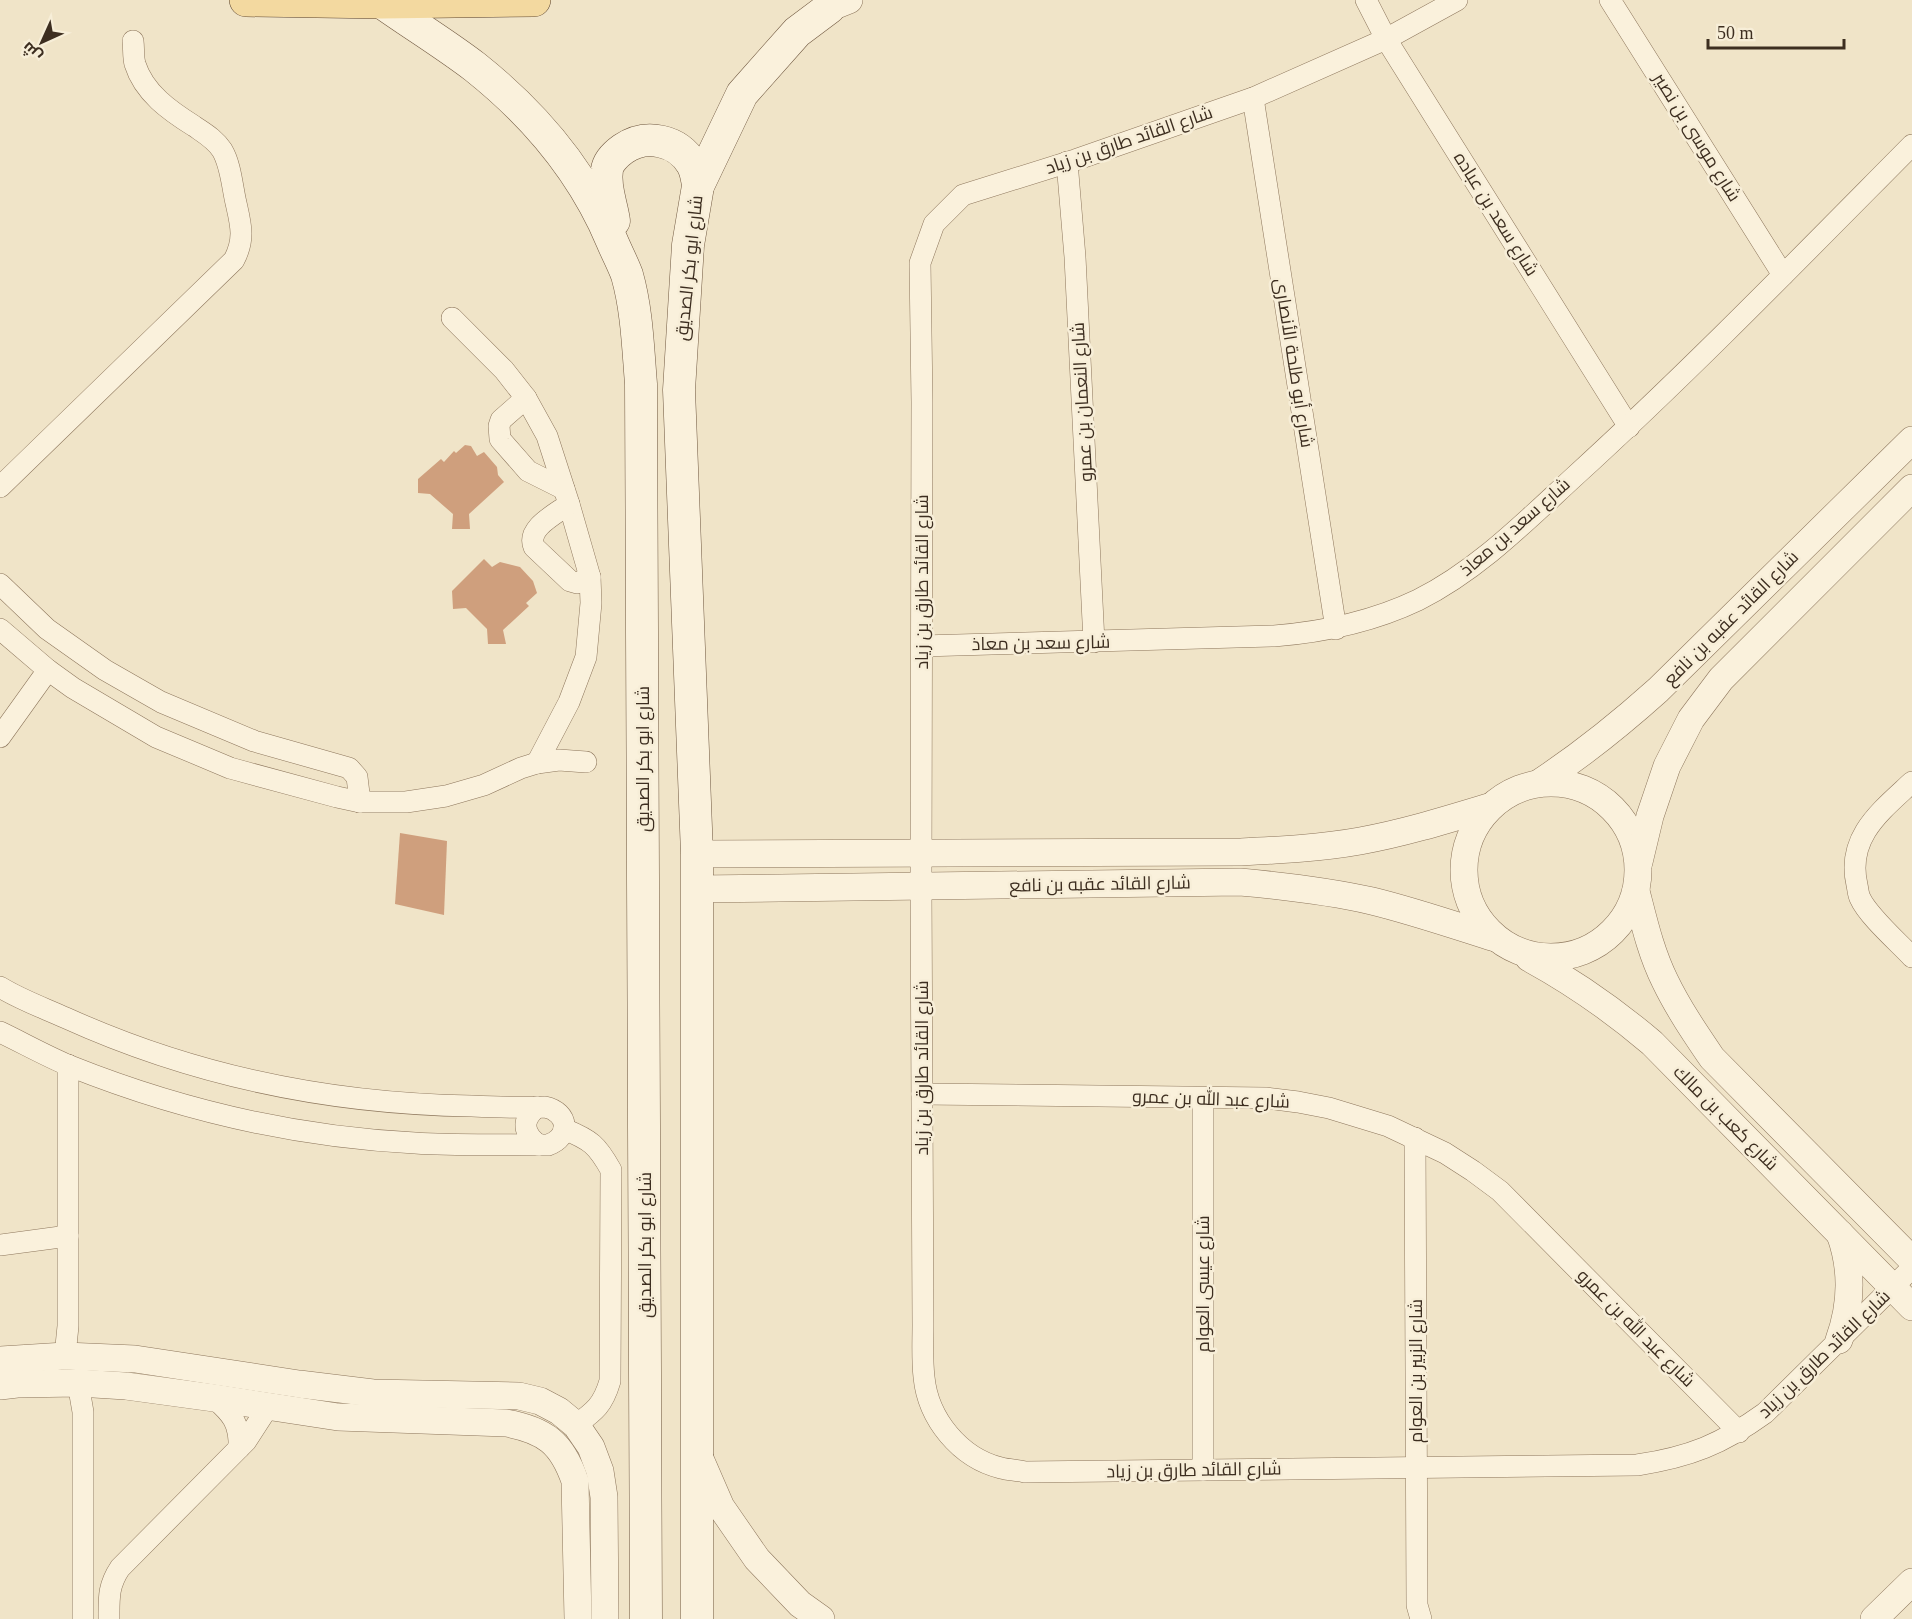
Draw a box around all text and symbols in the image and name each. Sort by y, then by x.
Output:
north arrow [12,12,72,72]
scale bar [1708,12,1844,50]
text: 50 m [1717,23,1754,43]
text: ش [18,38,46,66]
street label: شارع موسى بن نصير [1647,68,1745,206]
street label: شارع القائد طارق بن زياد [1043,102,1216,180]
street label: شارع سعد بن عباده [1448,148,1542,281]
street label: شارع ابو بكر الصديق [671,194,709,342]
street label: شارع أبو طلحة الأنصارى [1269,277,1318,449]
street label: شارع النعمان بن عمرو [1068,322,1098,482]
street label: شارع سعد بن معاذ [1456,474,1575,582]
street label: شارع القائد طارق بن زياد [912,494,934,670]
street label: شارع القائد عقبه بن نافع [1660,547,1804,691]
street label: شارع سعد بن معاذ [971,632,1111,656]
street label: شارع ابو بكر الصديق [633,686,655,832]
street label: شارع القائد عقبه بن نافع [1009,872,1191,898]
street label: شارع القائد طارق بن زياد [912,980,934,1156]
street label: شارع كعب بن مالك [1668,1062,1782,1176]
street label: شارع عبد الله بن عمرو [1132,1084,1290,1114]
street label: شارع ابو بكر الصديق [635,1172,657,1318]
street label: شارع عيسى العوام [1193,1215,1215,1353]
street label: شارع عبد الله بن عمرو [1572,1264,1700,1392]
street label: شارع القائد طارق بن زياد [1754,1286,1895,1423]
street label: شارع الزبير بن العوام [1406,1299,1428,1443]
street label: شارع القائد طارق بن زياد [1106,1458,1282,1484]

